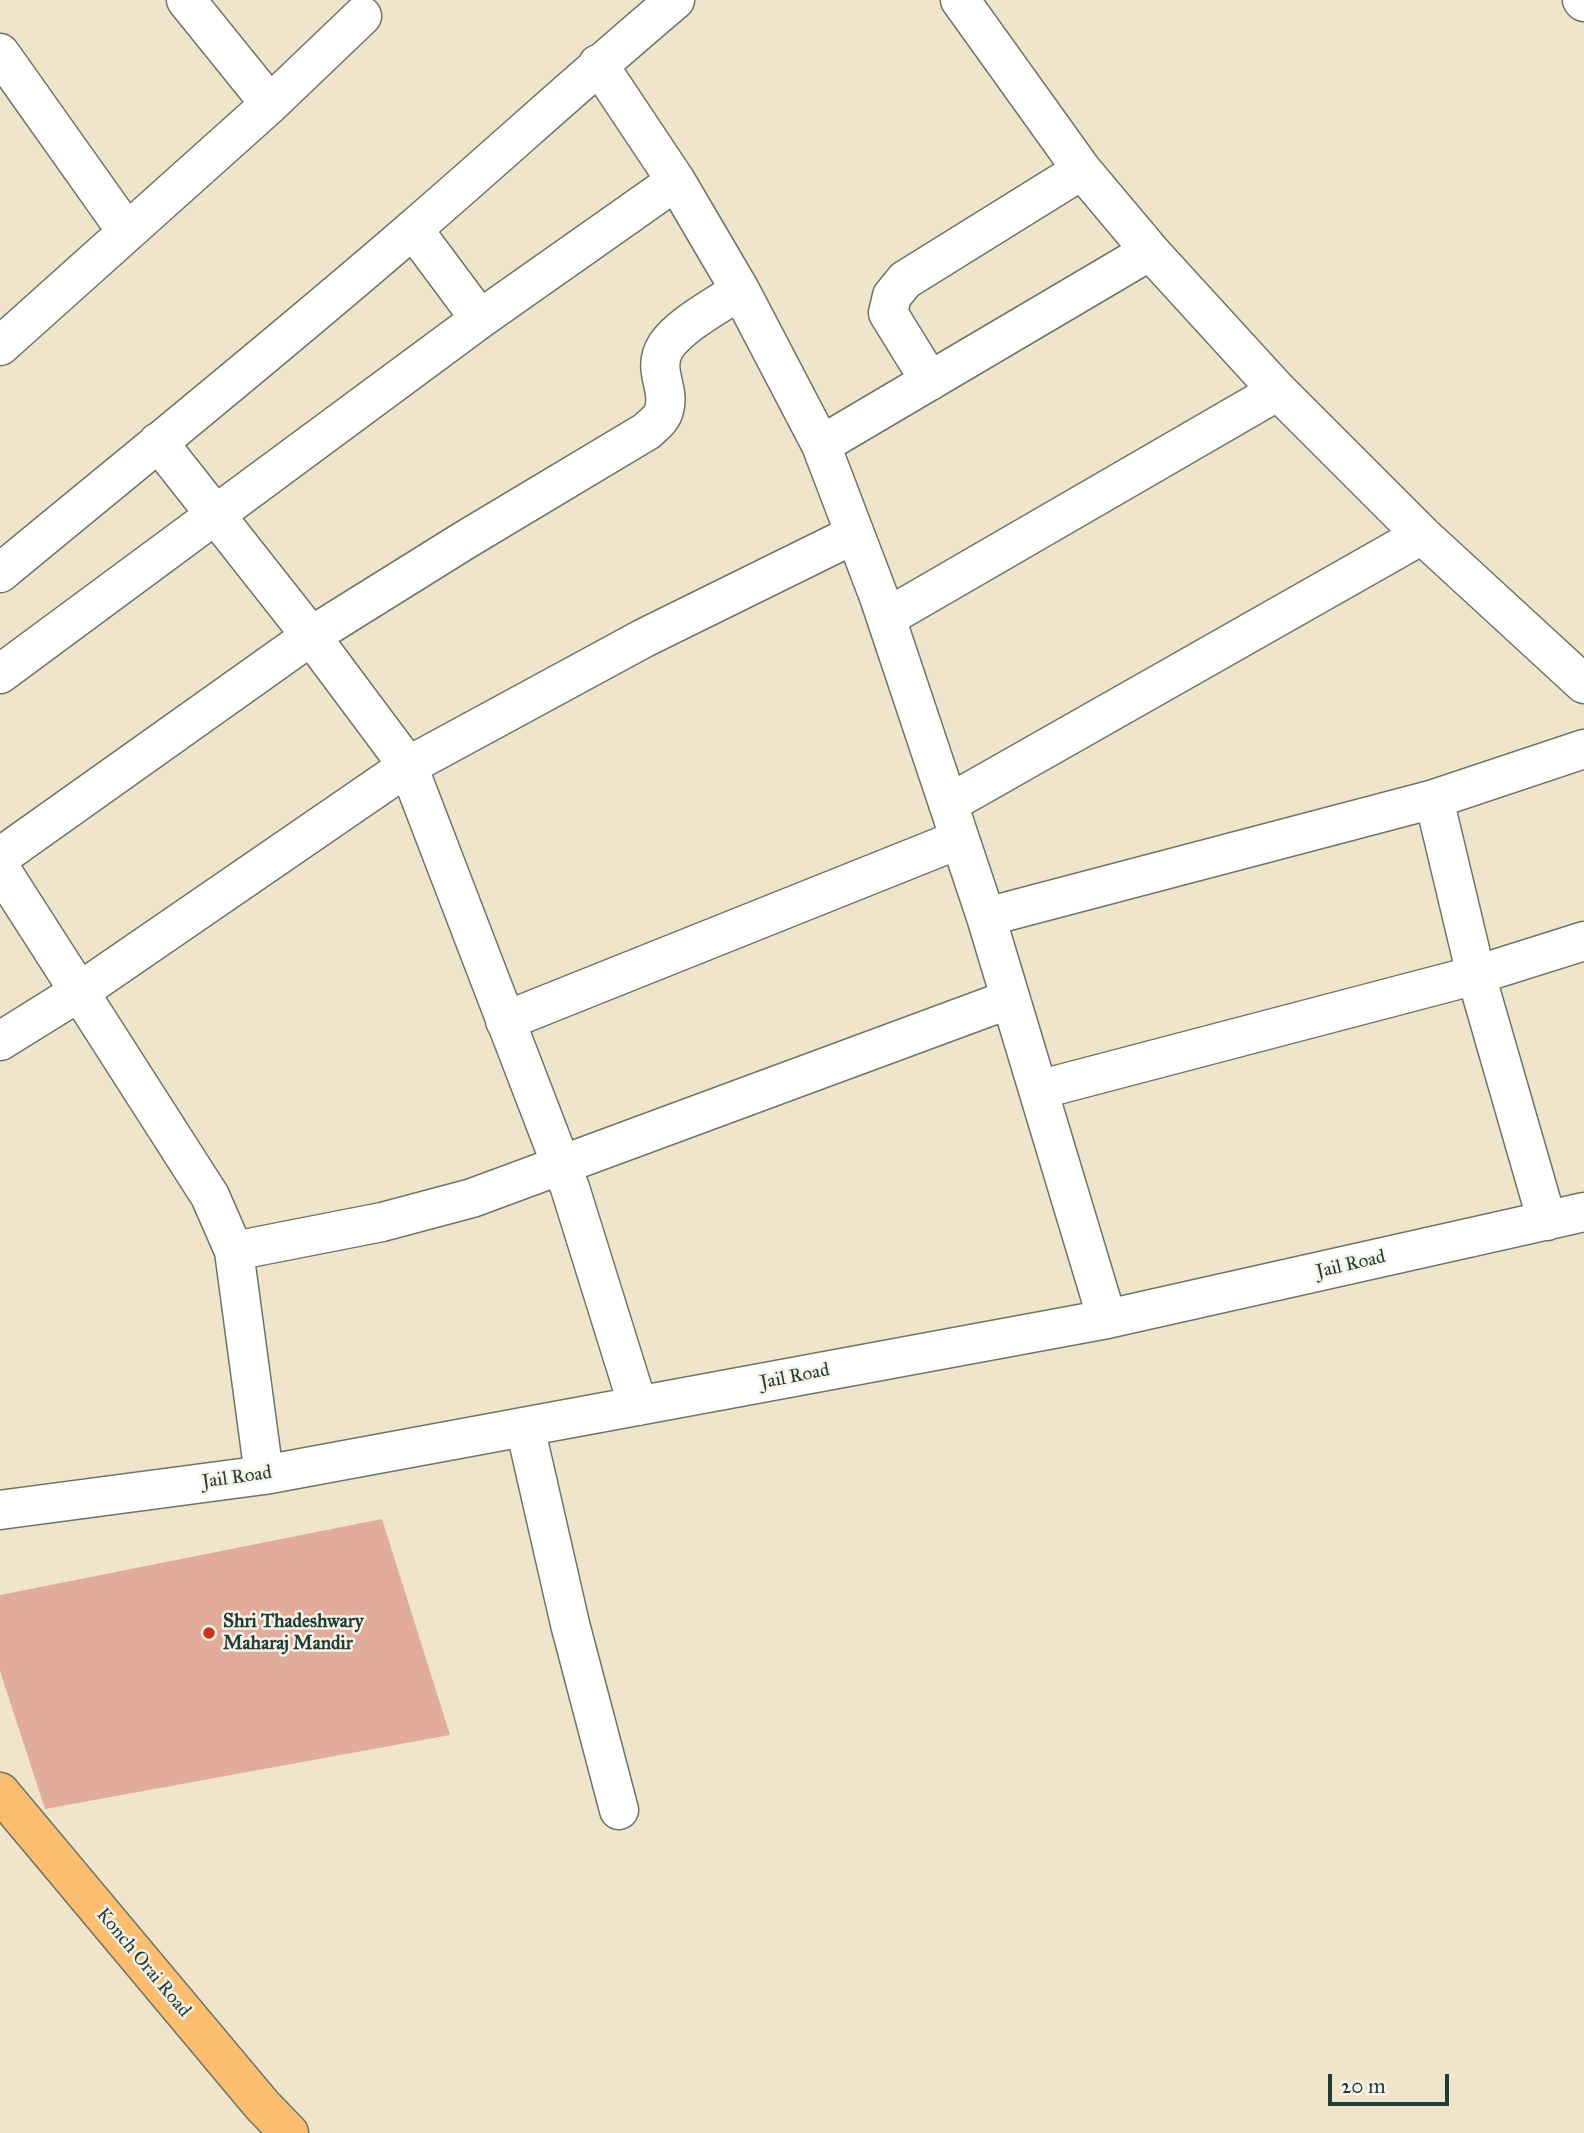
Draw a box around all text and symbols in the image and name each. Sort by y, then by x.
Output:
street label: Jail Road [1314,1246,1388,1284]
street label: Jail Road [758,1359,832,1395]
street label: Jail Road [201,1462,273,1494]
place label: Shri Thadeshwary Maharaj Mandir [223,1611,364,1655]
marker: Shri Thadeshwary Maharaj Mandir [201,1625,217,1641]
street label: Konch Orai Road [91,1904,195,2022]
scale bar [1332,2060,1453,2104]
text: 20 m [1341,2073,1386,2099]

